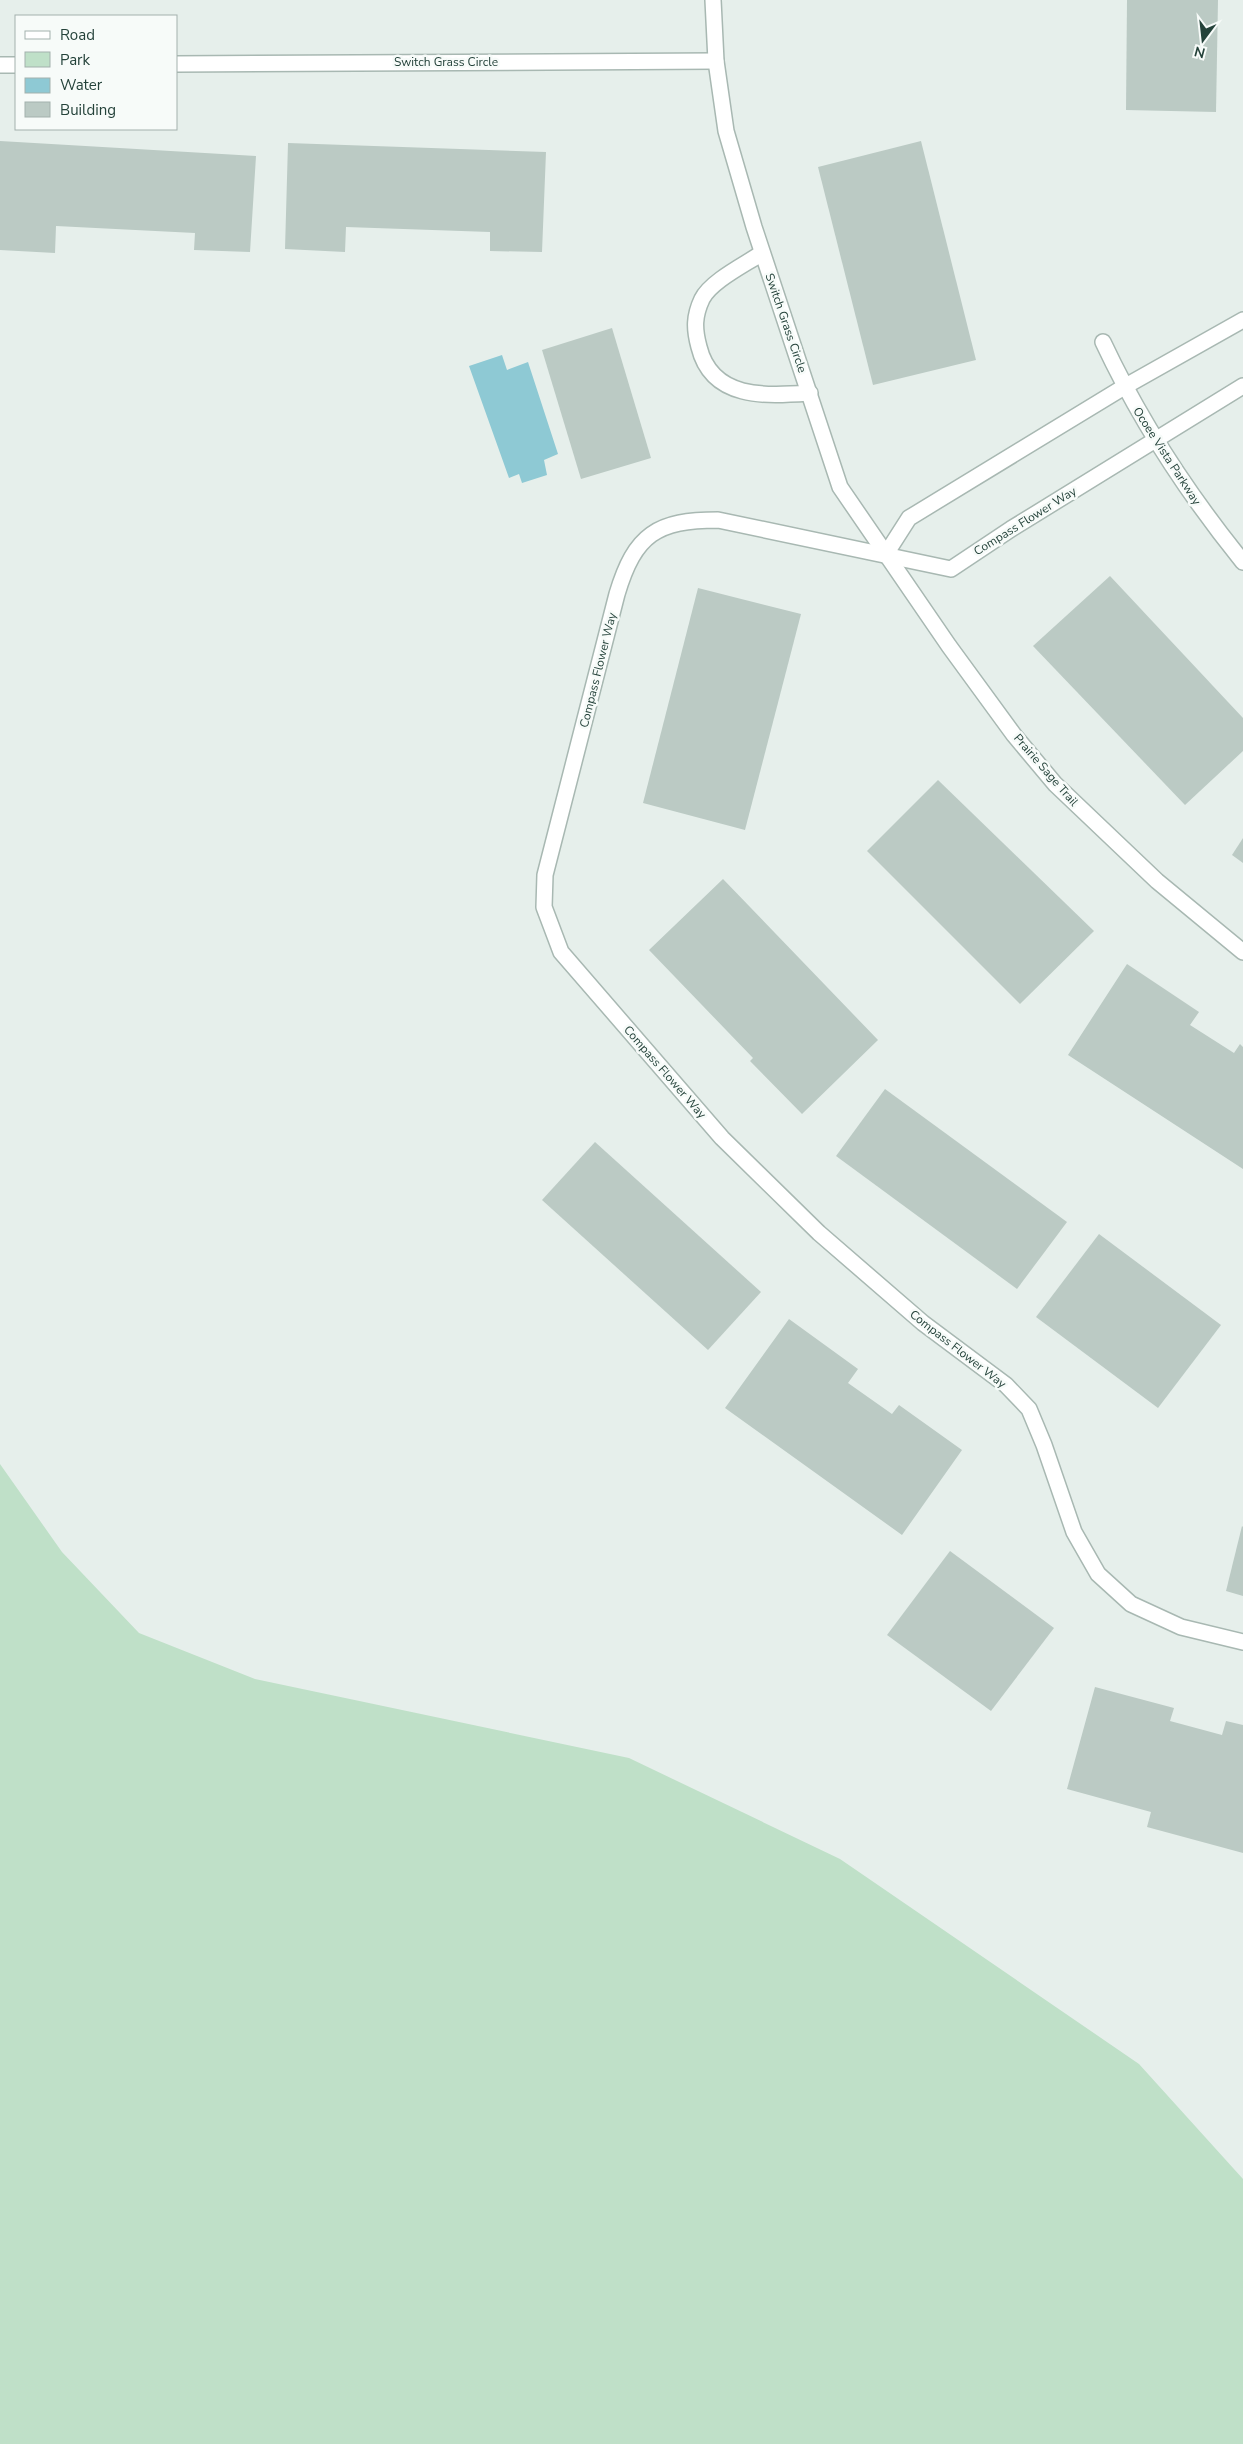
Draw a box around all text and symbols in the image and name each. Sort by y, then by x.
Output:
legend [15,15,178,130]
north arrow [1178,15,1228,65]
text: Road [60,25,95,45]
text: N [1192,42,1207,63]
text: Park [60,50,90,70]
street label: Switch Grass Circle [394,54,498,70]
text: Water [60,75,103,95]
text: Building [60,100,116,120]
street label: Switch Grass Circle [761,271,811,375]
street label: Ocoee Vista Parkway [1129,404,1205,509]
street label: Compass Flower Way [971,483,1080,559]
street label: Compass Flower Way [576,610,620,729]
street label: Prairie Sage Trail [1010,730,1082,810]
street label: Compass Flower Way [620,1022,710,1122]
street label: Compass Flower Way [907,1306,1010,1392]

